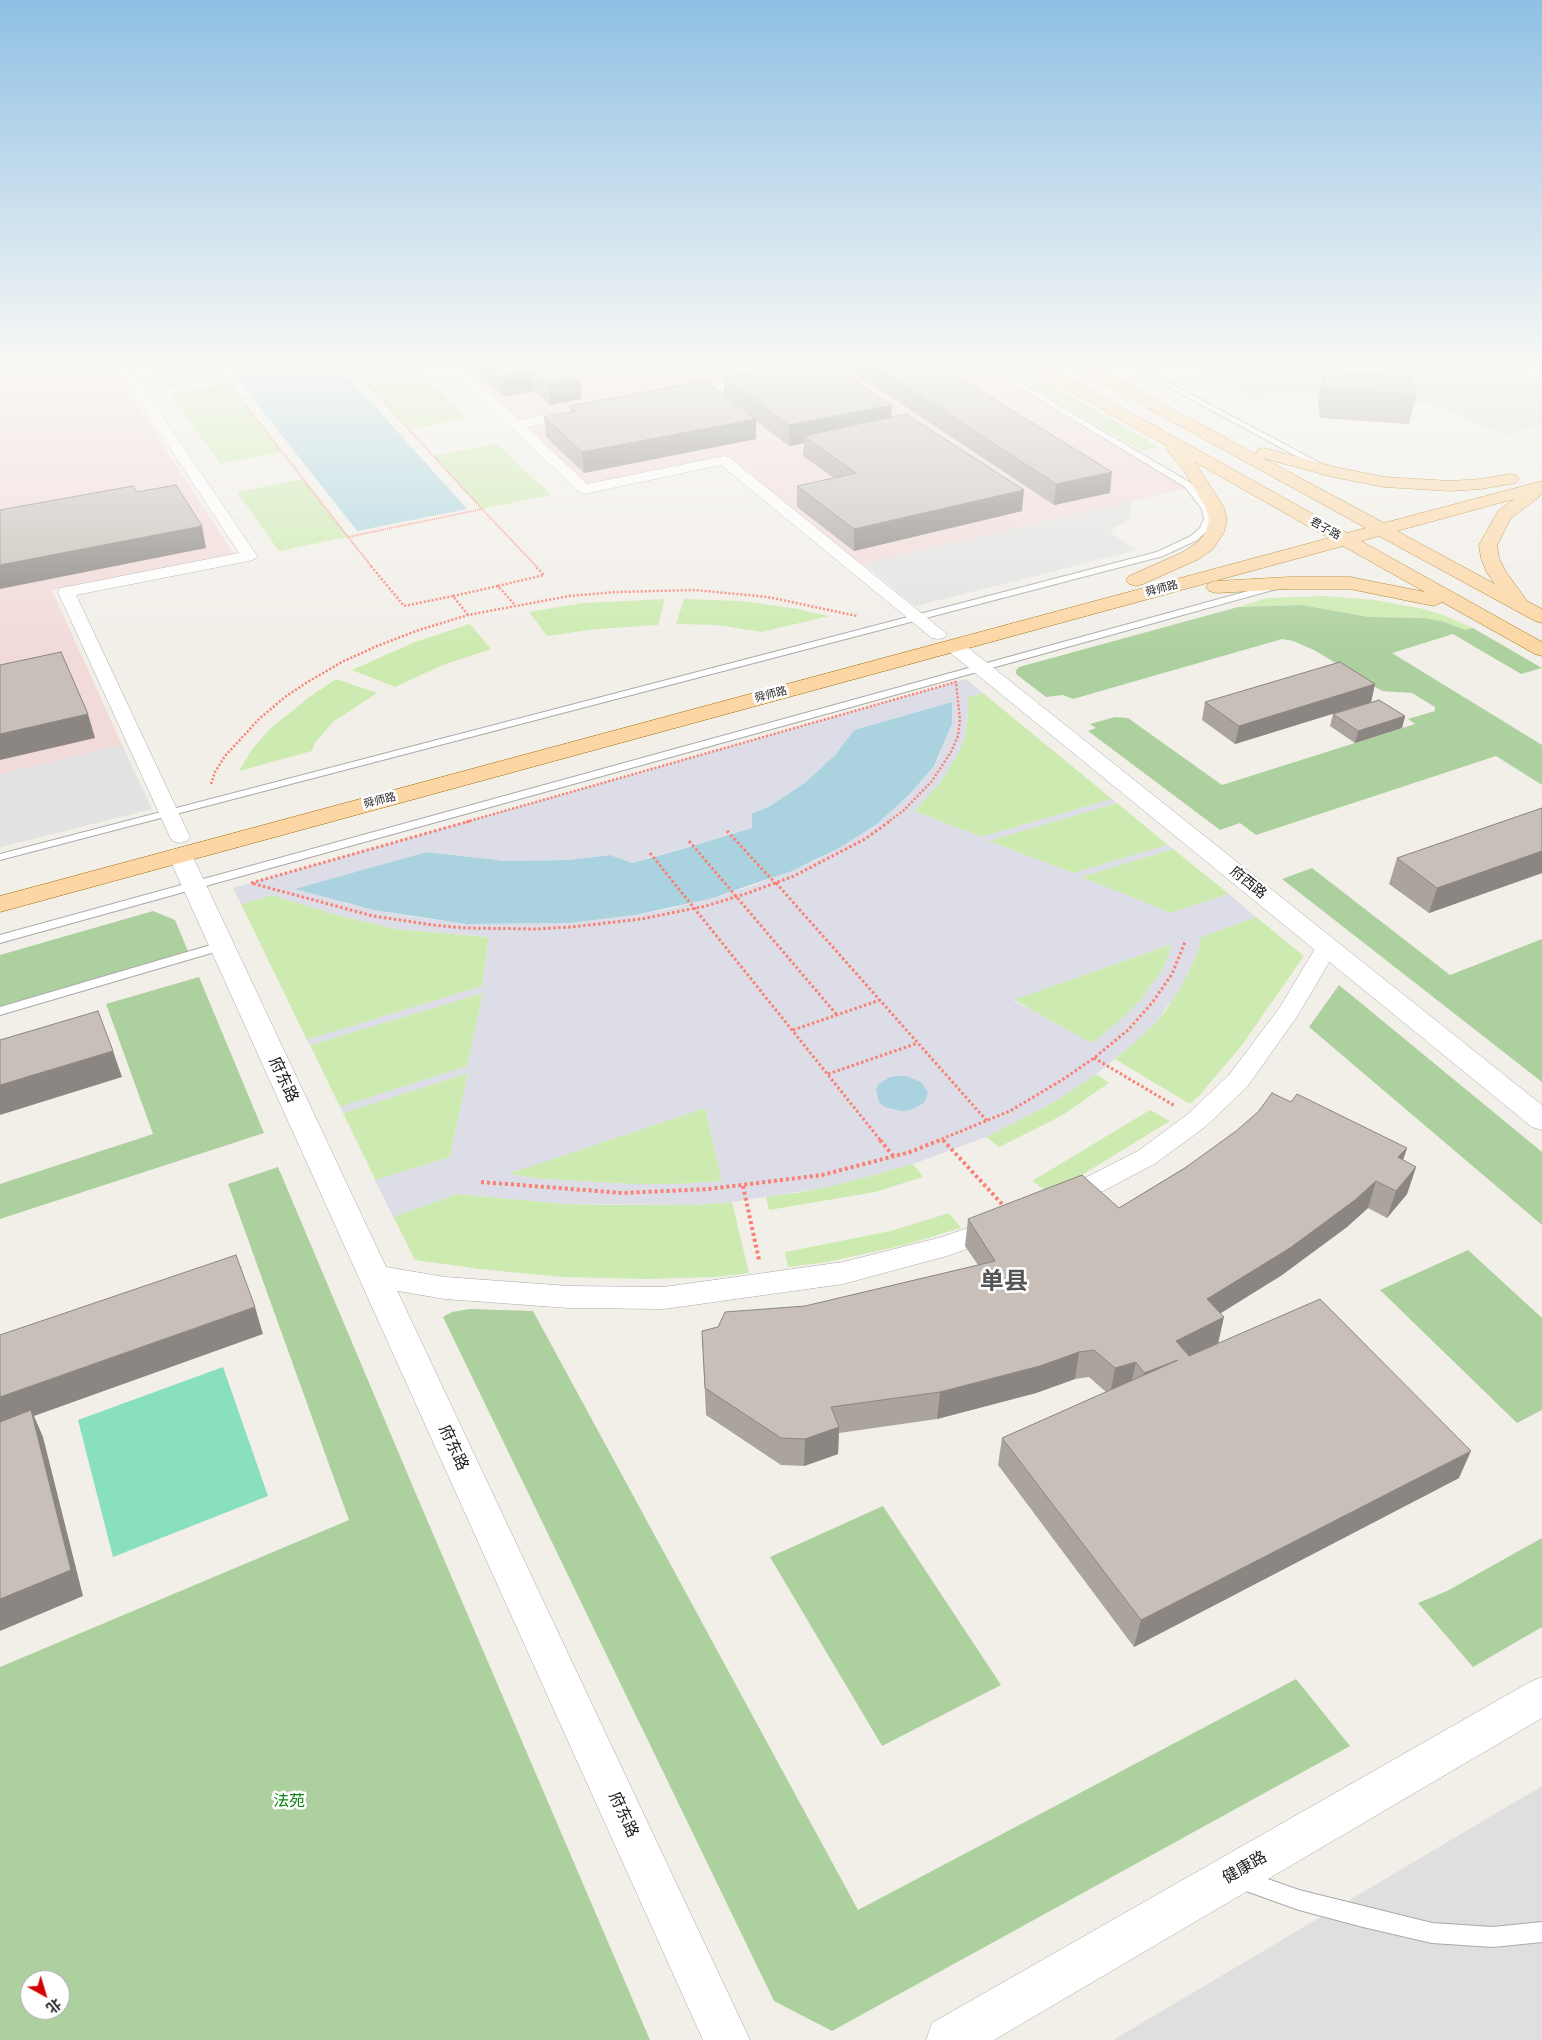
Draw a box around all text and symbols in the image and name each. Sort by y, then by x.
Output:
street label: 君子路 [1307,515,1343,543]
street label: 舜师路 [1144,578,1180,600]
street label: 舜师路 [753,684,789,706]
street label: 舜师路 [362,790,398,812]
street label: 府西路 [1226,863,1270,903]
street label: 府东路 [264,1054,302,1106]
district label: 单县 [980,1269,1028,1297]
street label: 府东路 [434,1422,472,1474]
street label: 府东路 [604,1789,642,1841]
park label: 法苑 [273,1792,305,1812]
street label: 健康路 [1219,1848,1271,1888]
north arrow [20,1970,70,2020]
text: 北 [43,1994,65,2017]

